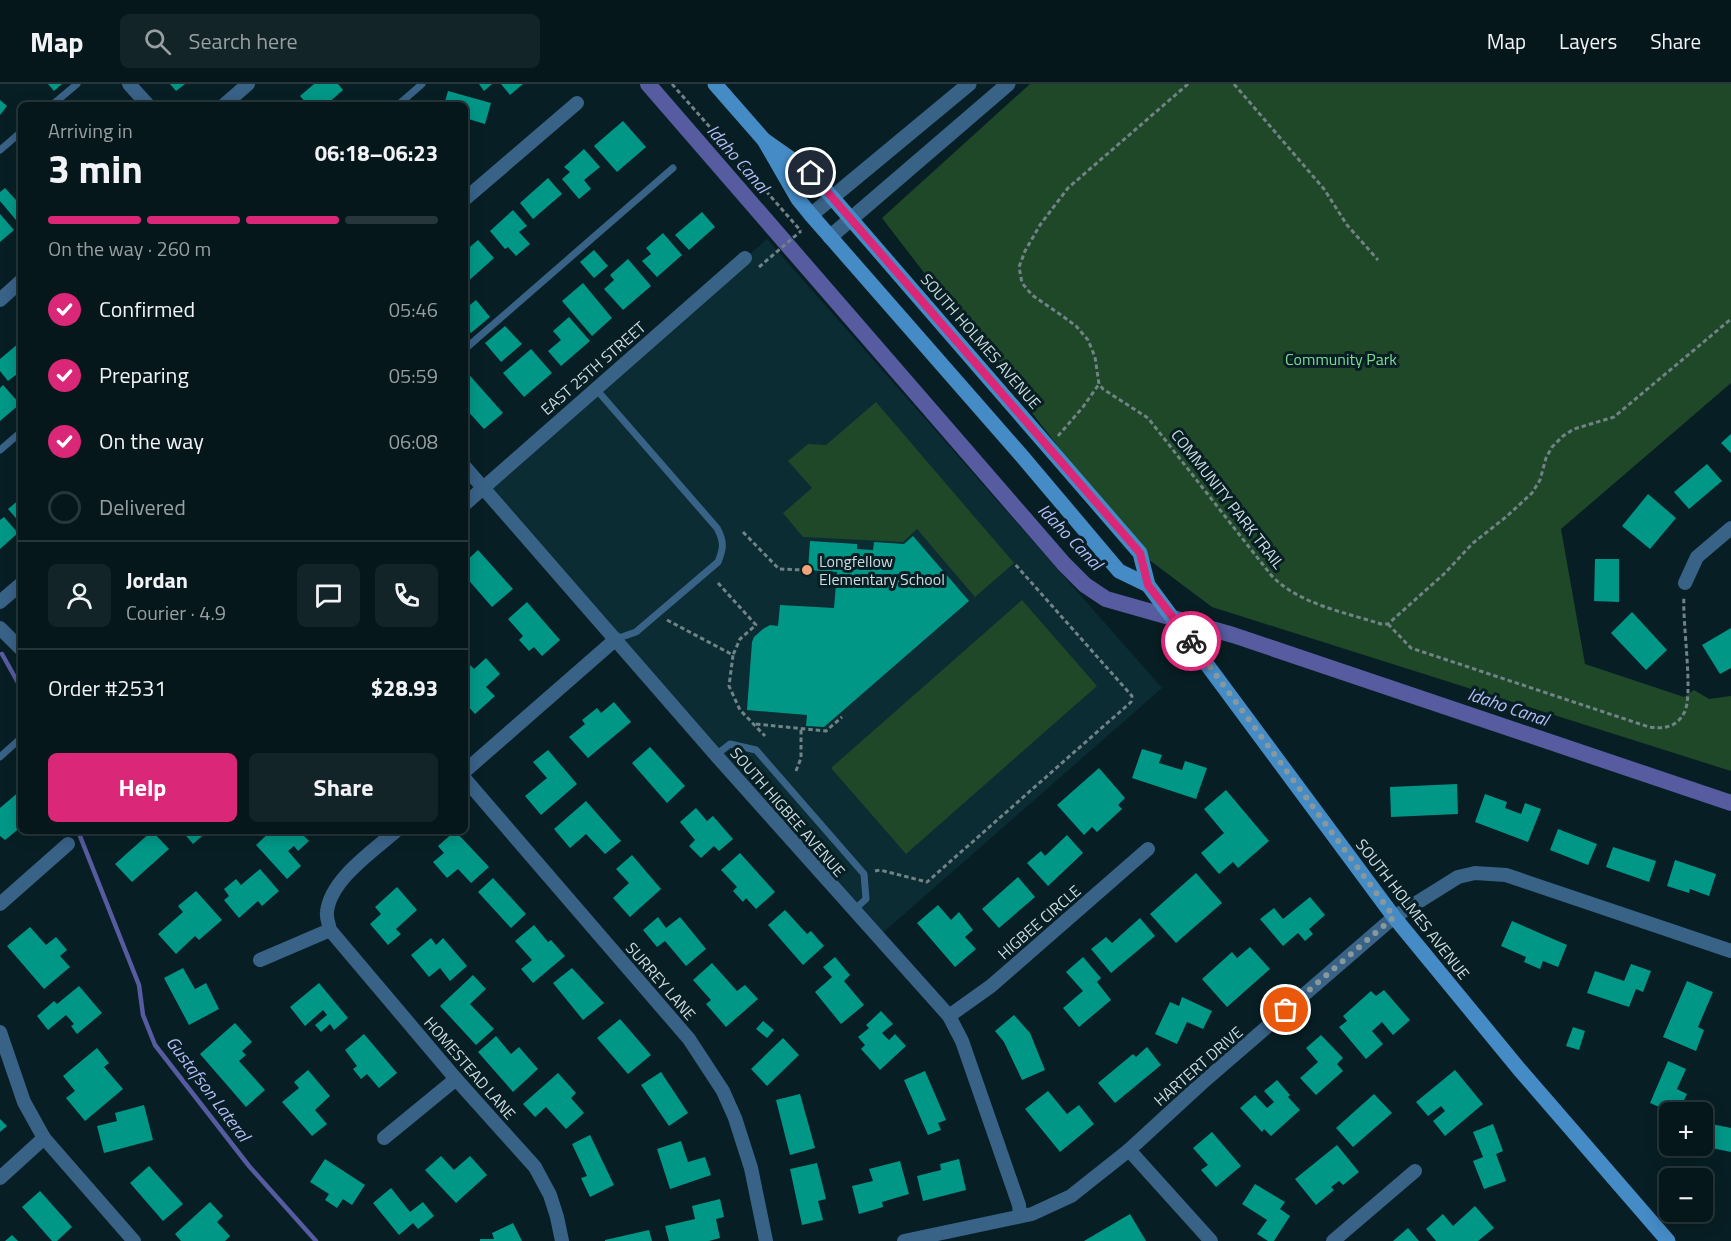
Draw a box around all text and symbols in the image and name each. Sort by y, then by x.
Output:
search box [120,14,540,68]
text: Map [30,20,84,63]
text: Search here [189,24,298,58]
icon: search [141,25,174,58]
text: Map [1487,25,1526,57]
text: Layers [1559,25,1617,57]
text: Share [1650,25,1701,57]
text: Arriving in [48,115,133,146]
water label: Idaho Canal [701,118,777,201]
text: 06:18–06:23 [315,136,438,170]
text: 3 min [48,139,143,198]
pin [785,147,836,198]
icon: home [794,156,827,189]
text: On the way · 260 m [48,233,211,264]
street label: SOUTH HOLMES AVENUE [915,268,1047,414]
text: Confirmed [99,292,195,326]
icon: check [48,293,81,326]
text: 05:46 [389,294,438,325]
street label: EAST 25TH STREET [535,315,651,421]
park label: Community Park [1285,347,1397,371]
text: Preparing [99,358,189,392]
icon: check [48,359,81,392]
text: 05:59 [389,360,438,391]
text: On the way [99,424,204,458]
street label: COMMUNITY PARK TRAIL [1166,424,1291,574]
icon: check [48,425,81,458]
text: 06:08 [389,426,438,457]
text: Delivered [99,490,186,524]
water label: Idaho Canal [1032,497,1111,578]
place label: Longfellow Elementary School [819,549,945,591]
text: Jordan [126,563,188,597]
marker: Longfellow Elementary School [800,563,814,577]
button: person [48,564,111,627]
button: chat [297,564,360,627]
button: phone [375,564,438,627]
text: Courier · 4.9 [126,597,226,628]
courier [1161,611,1221,671]
icon: bike [1175,625,1208,658]
text: Order #2531 [48,671,167,705]
text: $28.93 [371,671,438,705]
water label: Idaho Canal [1464,680,1554,734]
street label: SOUTH HIGBEE AVENUE [725,742,851,882]
button: Help [48,753,237,822]
button: Share [249,753,438,822]
street label: SOUTH HOLMES AVENUE [1350,833,1476,985]
street label: HIGBEE CIRCLE [992,879,1086,965]
street label: SURREY LANE [620,937,702,1025]
pin [1260,984,1311,1035]
icon: bag [1269,993,1302,1026]
street label: HOMESTEAD LANE [418,1011,522,1125]
street label: HARTERT DRIVE [1148,1020,1248,1112]
water label: Gustafson Lateral [160,1030,258,1149]
map controls [1659,1102,1713,1222]
button: + [1659,1102,1713,1156]
button: − [1659,1168,1713,1222]

